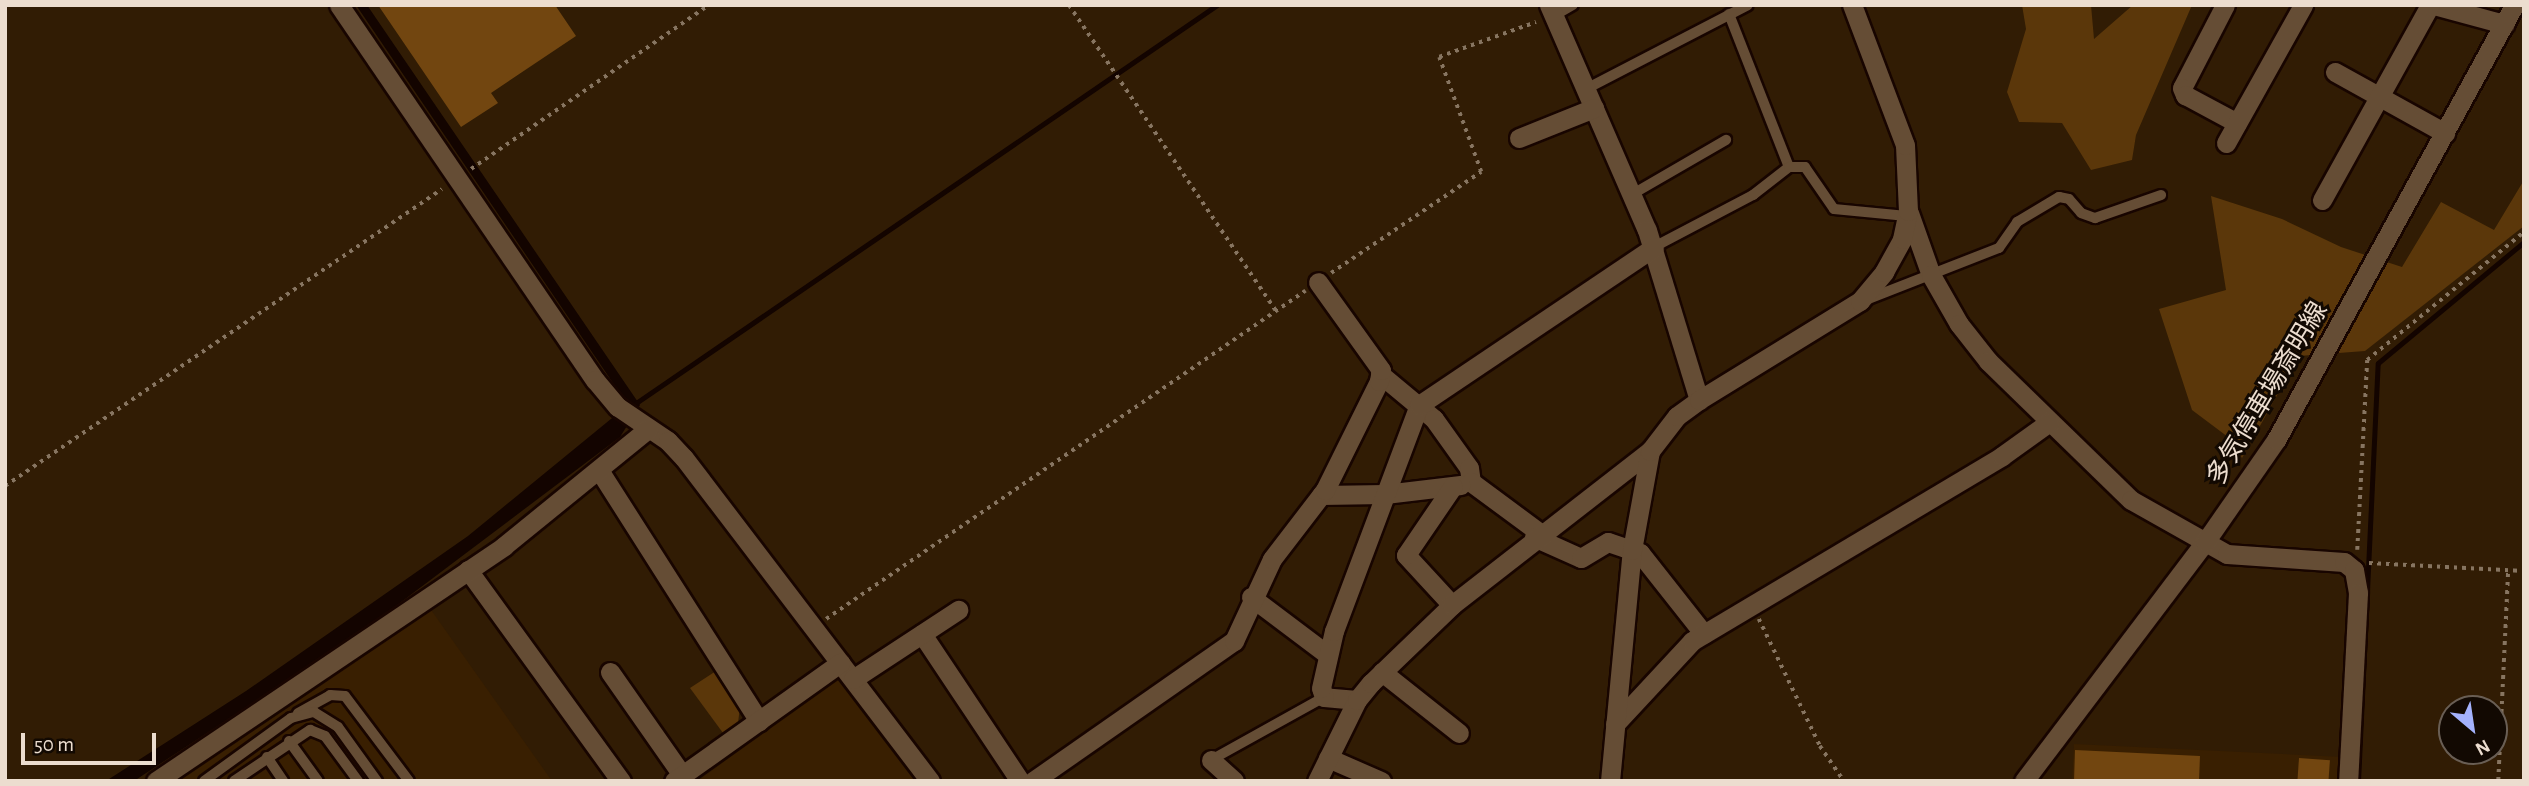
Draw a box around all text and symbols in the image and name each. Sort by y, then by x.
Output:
street label: 多気停車場斎明線 [2201,297,2335,491]
north arrow [2438,695,2508,765]
scale bar [24,720,159,764]
text: 50 m [34,734,74,755]
text: N [2472,736,2493,759]

